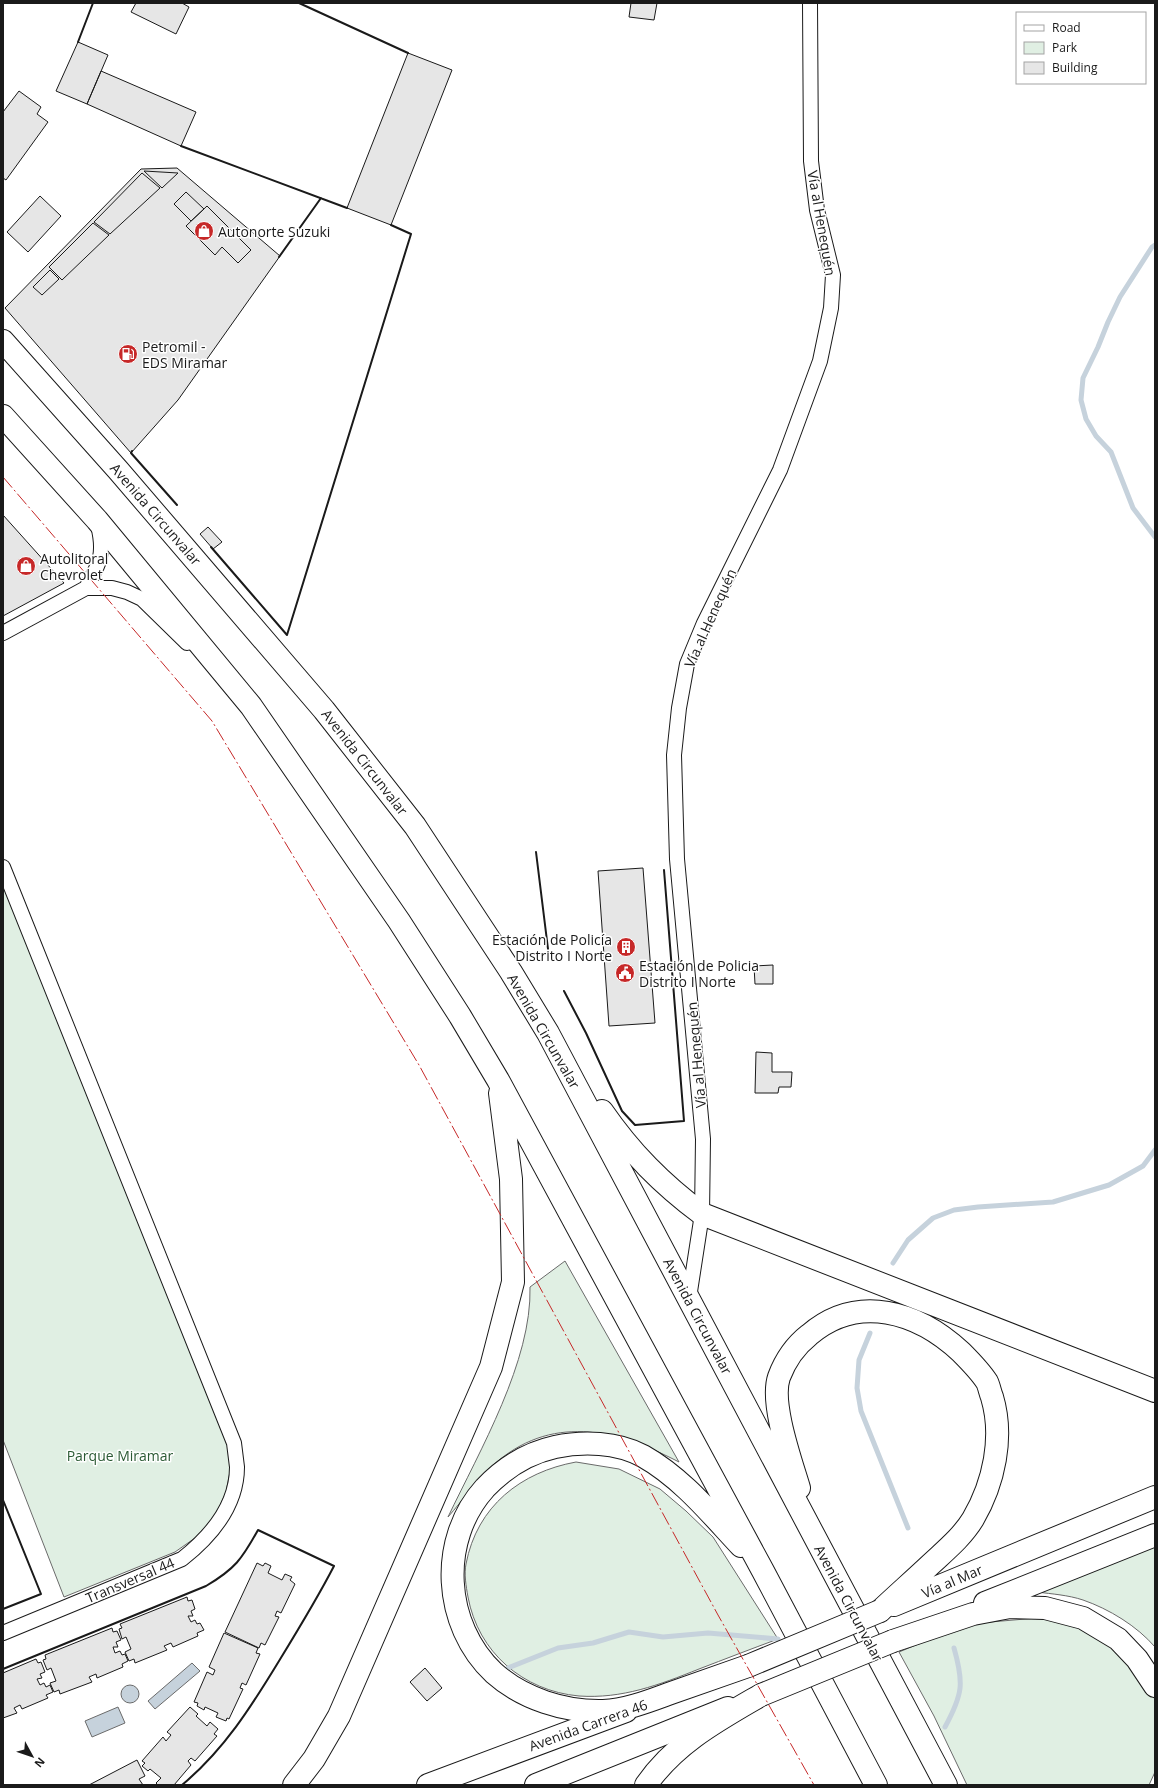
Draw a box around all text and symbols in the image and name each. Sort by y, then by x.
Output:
legend [1016,12,1146,84]
text: Road [1052,19,1081,36]
text: Park [1052,39,1078,56]
text: Building [1052,59,1098,76]
street label: Vía al Henequén [803,169,841,277]
shop icon: Autonorte Suzuki [193,220,215,242]
place label: Autonorte Suzuki [218,222,330,241]
place label: Petromil - EDS Miramar [142,337,228,372]
fuel station icon: Petromil - EDS Miramar [117,343,139,365]
street label: Avenida Circunvalar [106,459,206,569]
place label: Autolitoral Chevrolet [40,549,108,584]
shop icon: Autolitoral Chevrolet [15,555,37,577]
street label: Vía al Henequén [680,565,740,671]
street label: Avenida Circunvalar [318,705,413,819]
place label: Estación de Policía Distrito I Norte [492,930,612,965]
building icon: Estación de Policía Distrito I Norte [615,936,637,958]
place label: Estación de Policia Distrito I Norte [639,956,759,991]
public building icon: Estación de Policia Distrito I Norte [614,962,636,984]
street label: Avenida Circunvalar [503,970,585,1092]
street label: Vía al Henequén [682,1001,710,1109]
street label: Avenida Circunvalar [659,1254,737,1378]
park label: Parque Miramar [67,1446,174,1465]
street label: Avenida Circunvalar [810,1541,888,1665]
street label: Transversal 44 [83,1553,177,1607]
street label: Vía al Mar [919,1560,986,1602]
street label: Avenida Carrera 46 [526,1695,650,1755]
north arrow [12,1736,52,1776]
text: N [31,1754,49,1771]

